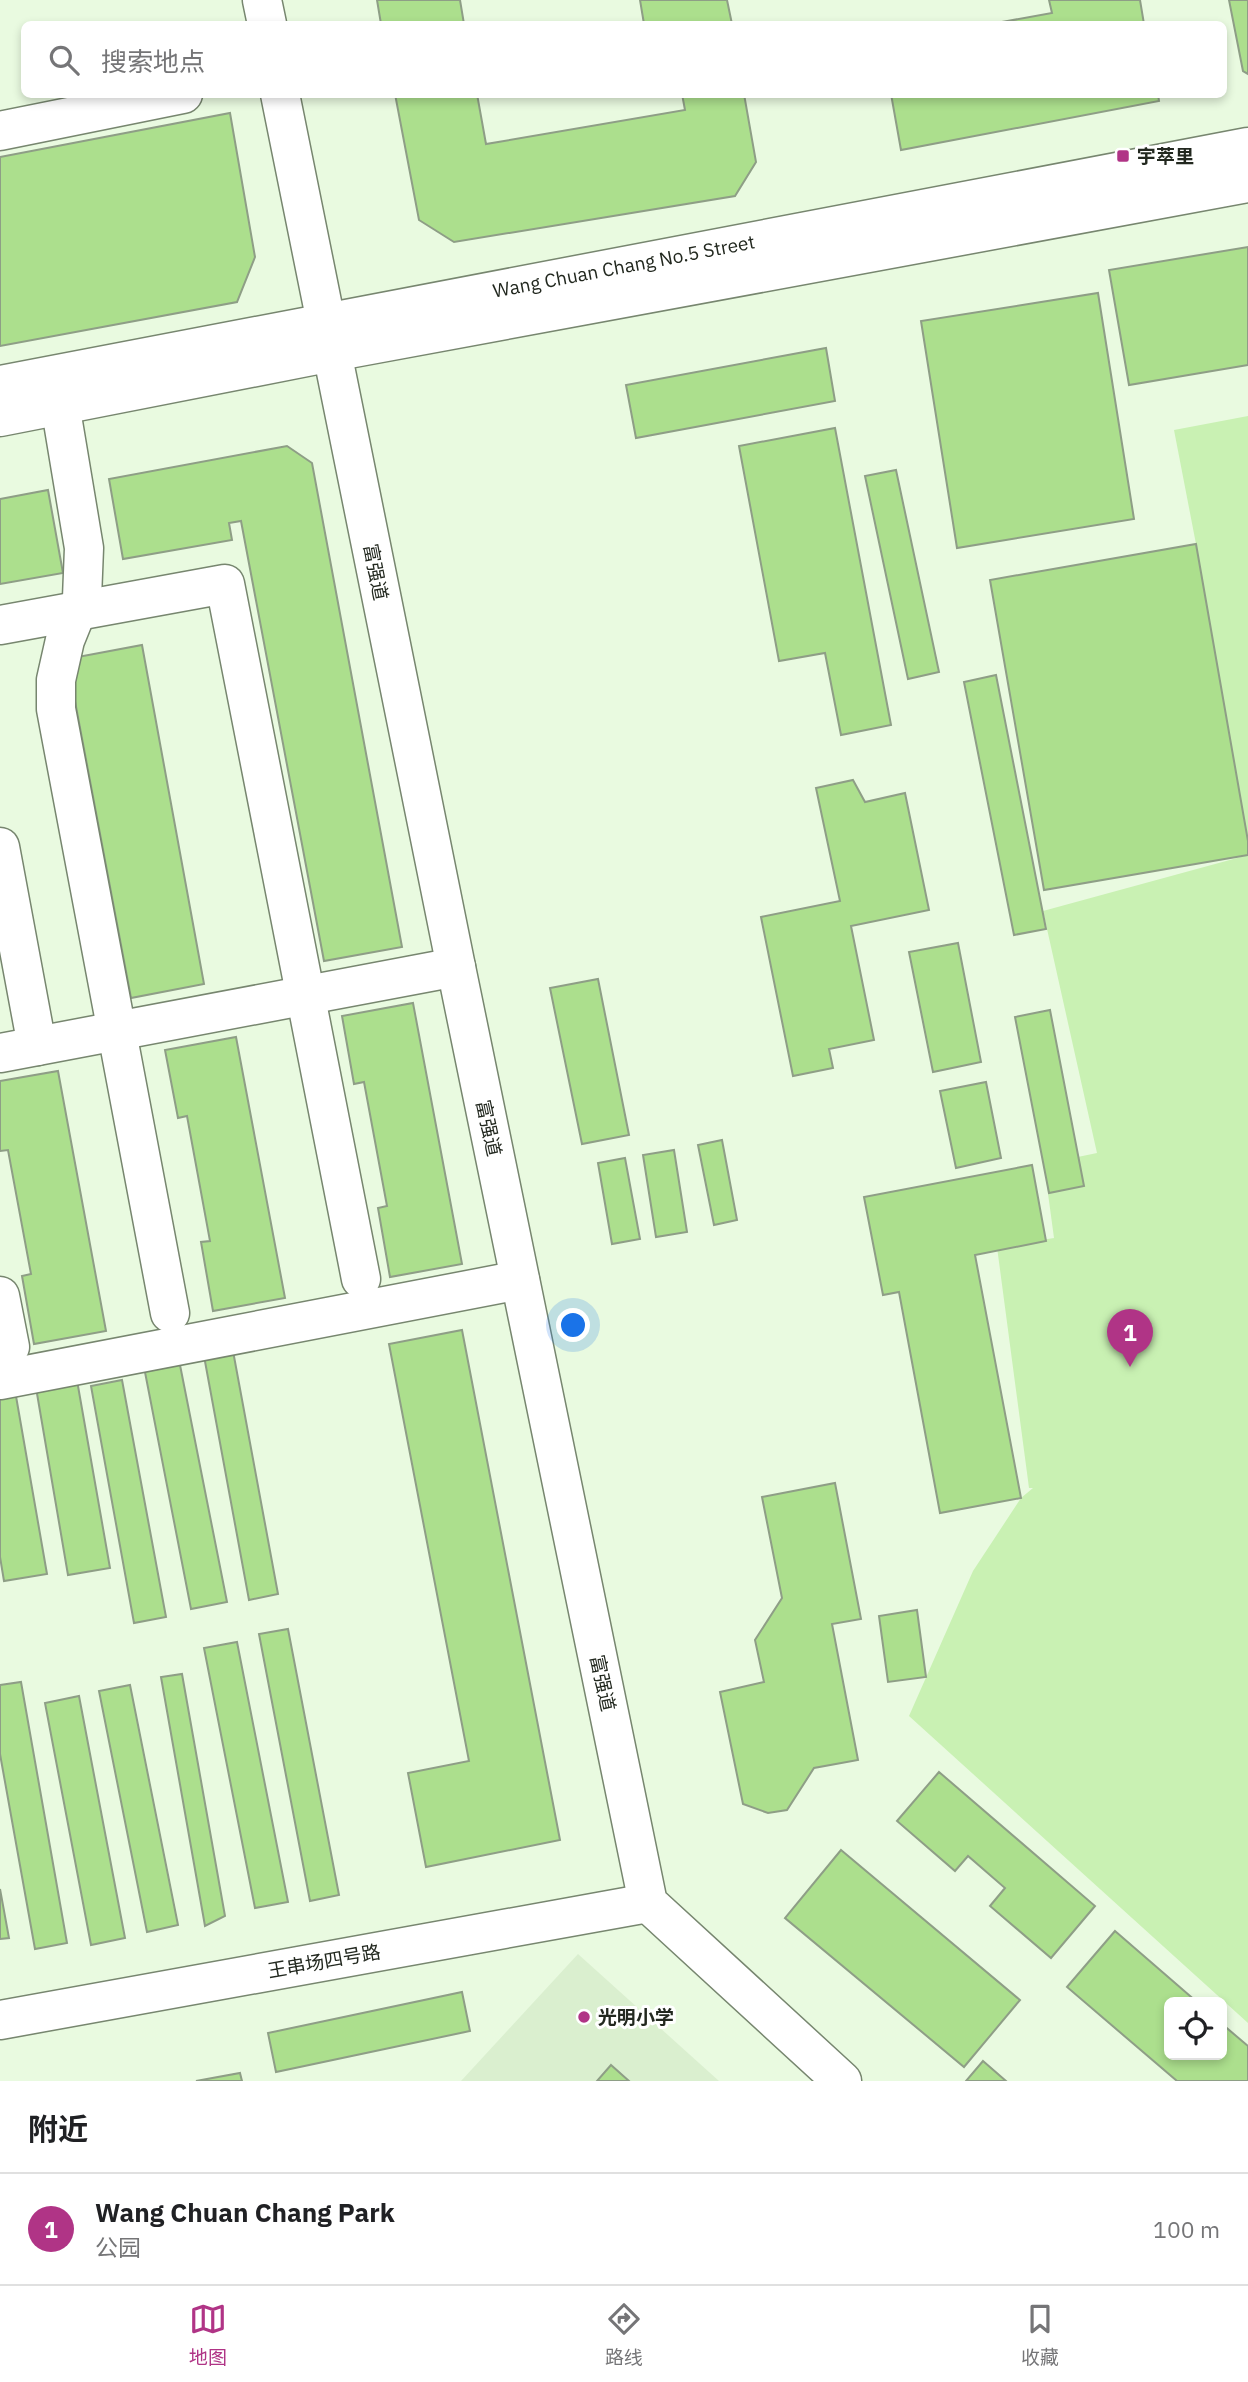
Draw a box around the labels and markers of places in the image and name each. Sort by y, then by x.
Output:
place label: 宇萃里 [1137,144,1194,168]
marker: 宇萃里 [1115,148,1131,164]
pin: 1 [1107,1309,1153,1367]
place label: 光明小学 [598,2005,674,2029]
marker: 光明小学 [576,2009,592,2025]

